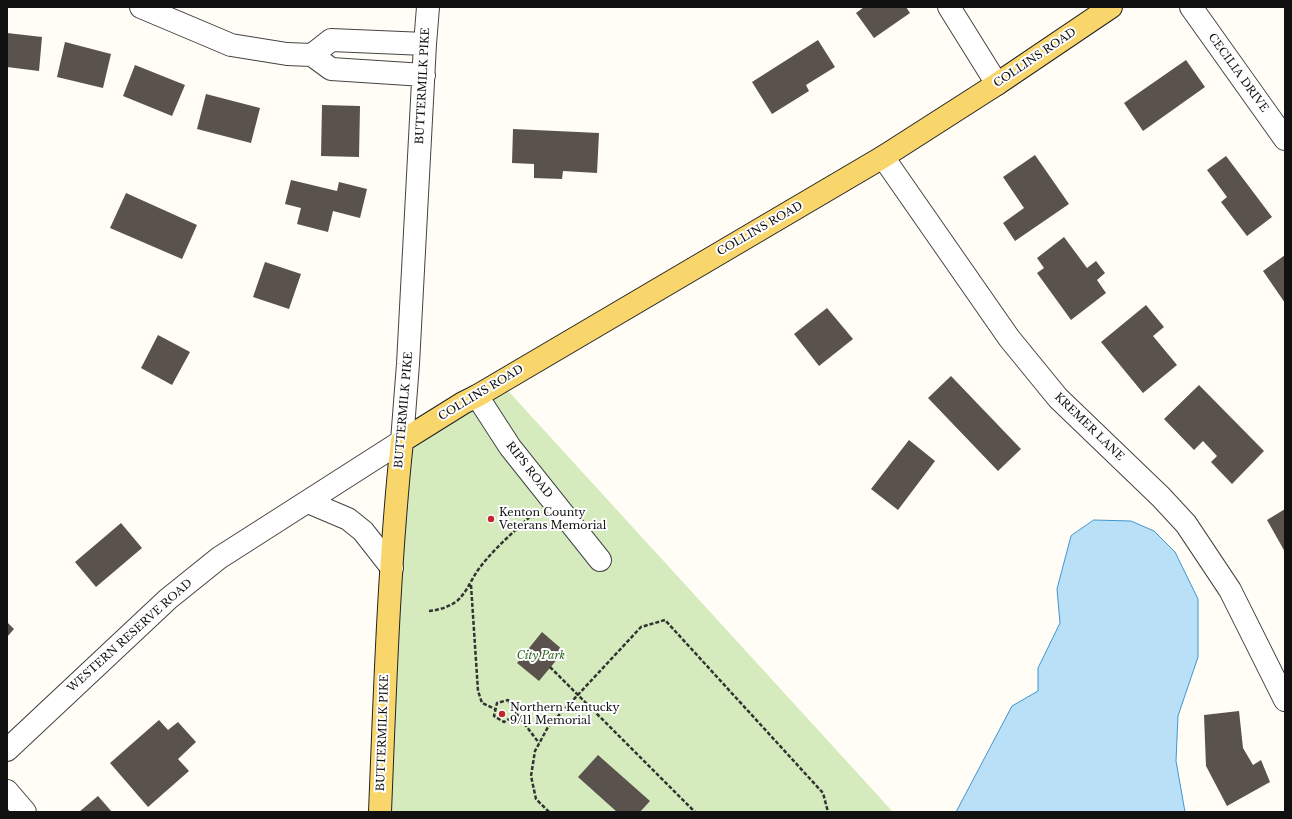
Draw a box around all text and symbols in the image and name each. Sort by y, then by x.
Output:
street label: COLLINS ROAD [991,26,1079,90]
street label: BUTTERMILK PIKE [413,27,433,145]
street label: CECILIA DRIVE [1205,31,1271,115]
street label: COLLINS ROAD [715,199,805,259]
street label: BUTTERMILK PIKE [392,351,416,469]
street label: COLLINS ROAD [436,362,526,424]
street label: KREMER LANE [1052,390,1126,464]
street label: RIPS ROAD [503,439,555,501]
place label: Kenton County Veterans Memorial [499,506,606,532]
marker: Kenton County Veterans Memorial [486,514,496,524]
street label: WESTERN RESERVE ROAD [65,577,195,695]
park label: City Park [517,649,565,663]
street label: BUTTERMILK PIKE [374,674,392,792]
place label: Northern Kentucky 9/11 Memorial [510,701,619,727]
marker: Northern Kentucky 9/11 Memorial [497,709,507,719]

